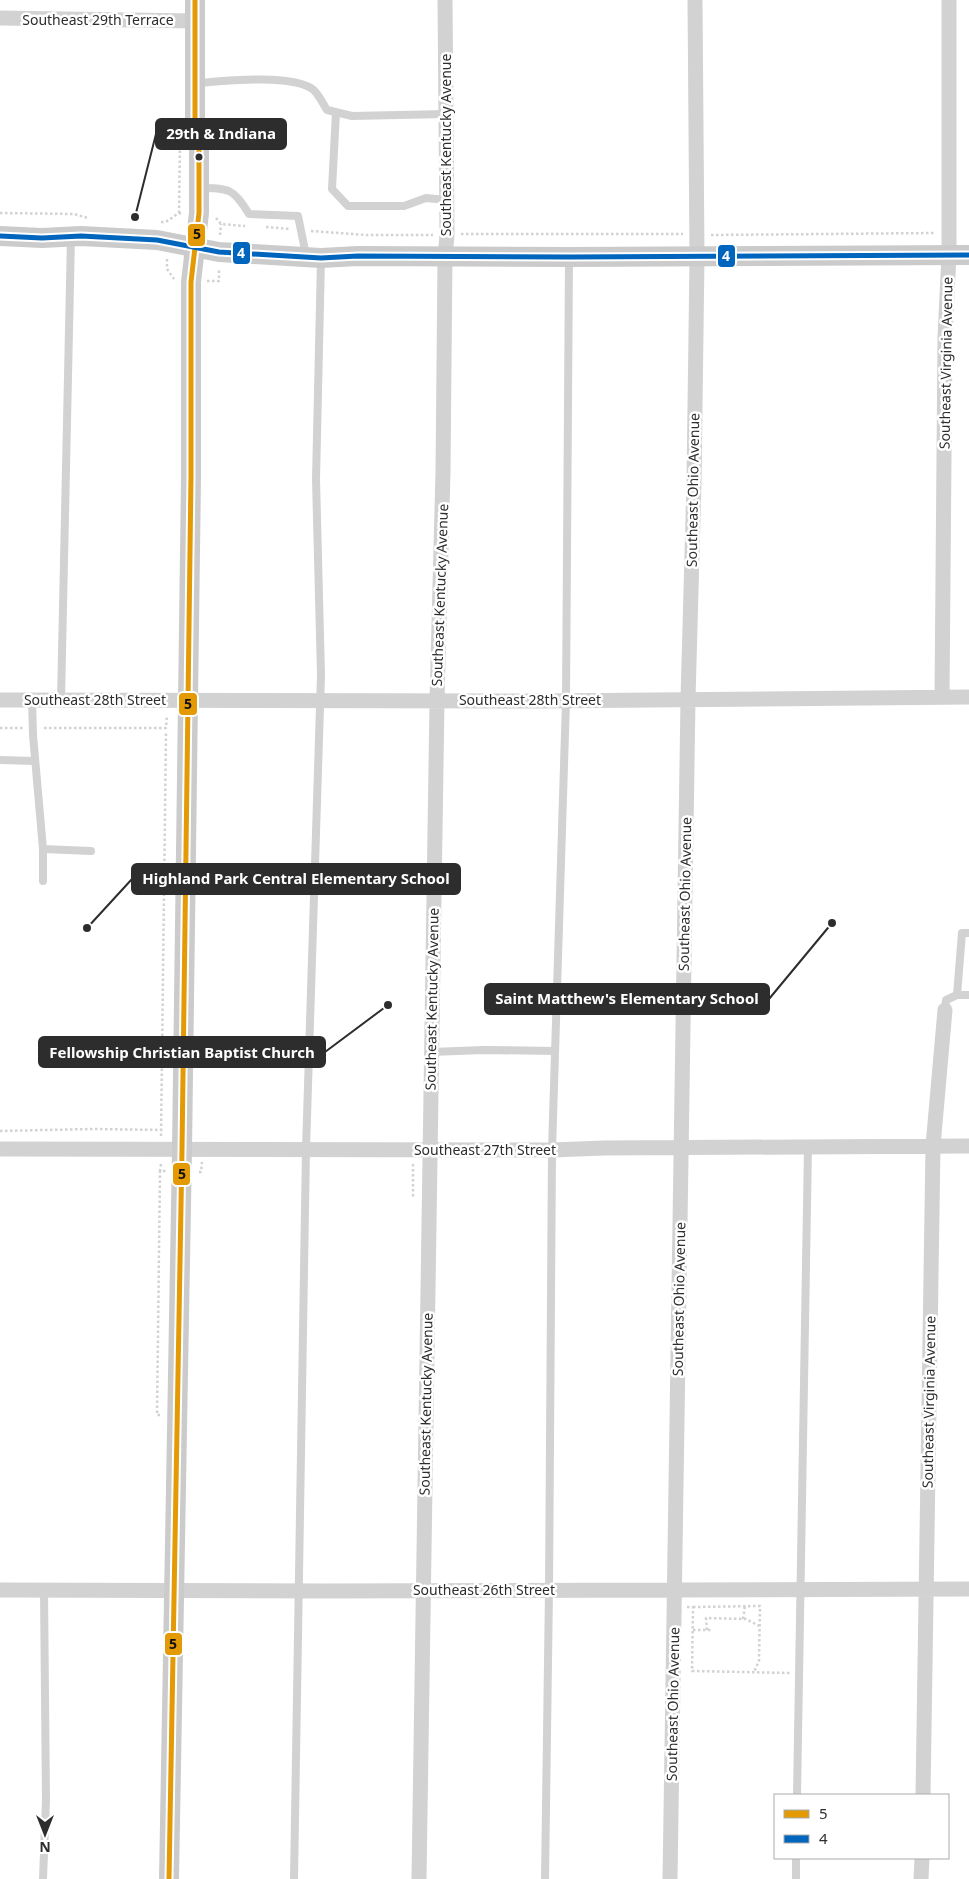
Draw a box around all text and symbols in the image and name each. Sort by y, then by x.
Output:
street label: Southeast 29th Terrace [22,10,174,29]
street label: Southeast Kentucky Avenue [436,54,455,236]
callout: 29th & Indiana [156,119,286,149]
text: 29th & Indiana [166,123,276,143]
unlabelled marker [194,152,204,162]
line badge: 5 [187,223,206,247]
text: 5 [193,224,201,243]
line badge: 4 [232,241,251,265]
text: 4 [237,243,245,262]
line badge: 4 [717,244,736,268]
text: 4 [722,246,730,265]
street label: Southeast Virginia Avenue [934,277,957,449]
street label: Southeast Ohio Avenue [682,413,703,567]
street label: Southeast Kentucky Avenue [427,503,452,687]
street label: Southeast 28th Street [24,690,166,709]
street label: Southeast 28th Street [459,690,601,709]
line badge: 5 [178,692,198,716]
text: 5 [184,694,192,713]
street label: Southeast Ohio Avenue [674,817,695,971]
callout: Highland Park Central Elementary School [132,864,460,894]
text: Highland Park Central Elementary School [142,868,450,888]
street label: Southeast Kentucky Avenue [420,907,443,1091]
callout: Saint Matthew's Elementary School [485,984,769,1014]
text: Saint Matthew's Elementary School [495,988,759,1008]
callout: Fellowship Christian Baptist Church [39,1037,325,1067]
text: Fellowship Christian Baptist Church [49,1042,315,1062]
street label: Southeast 27th Street [414,1140,556,1159]
line badge: 5 [172,1162,191,1186]
text: 5 [178,1164,186,1183]
street label: Southeast Ohio Avenue [668,1222,689,1376]
street label: Southeast Kentucky Avenue [414,1312,437,1496]
street label: Southeast Virginia Avenue [917,1316,940,1488]
street label: Southeast 26th Street [413,1580,555,1599]
street label: Southeast Ohio Avenue [662,1627,683,1781]
line badge: 5 [164,1632,183,1656]
text: 5 [169,1634,177,1653]
legend [774,1794,949,1859]
text: 5 [819,1803,828,1823]
north arrow [20,1809,70,1859]
text: 4 [819,1828,828,1848]
text: N [39,1838,51,1857]

